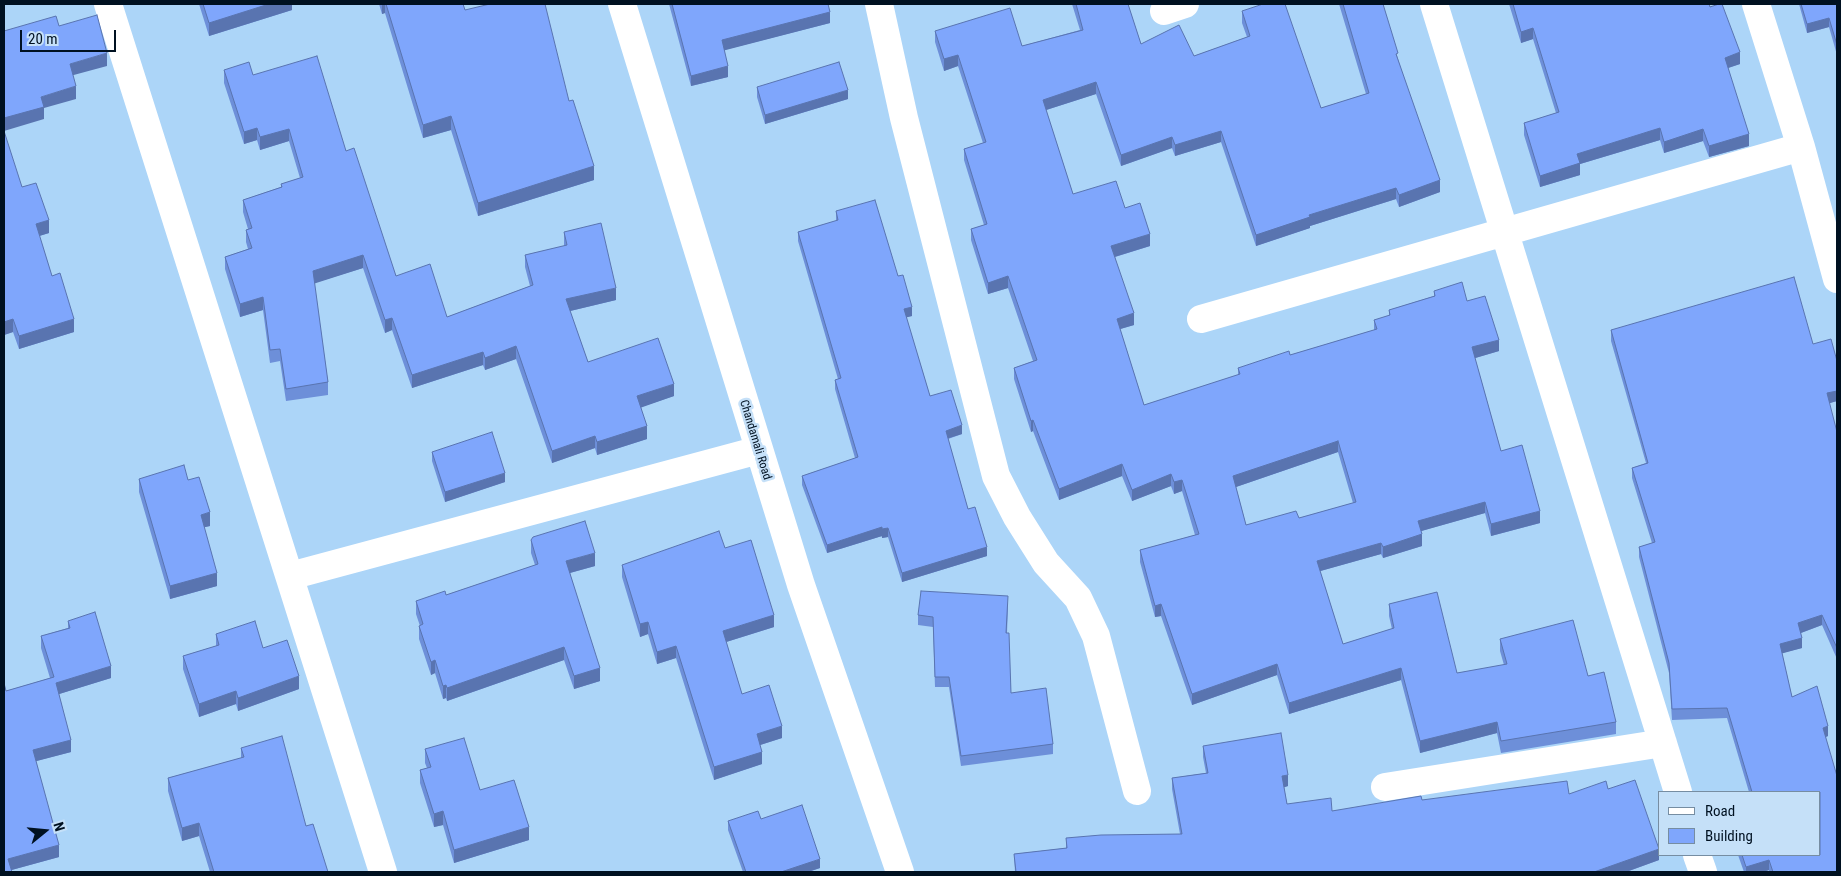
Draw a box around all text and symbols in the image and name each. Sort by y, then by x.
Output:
scale bar [22,20,119,52]
text: 20 m [28,30,58,48]
street label: Chandamali Road [736,398,774,482]
legend [1658,791,1821,856]
text: Road [1705,802,1735,820]
north arrow [20,806,70,856]
text: N [50,820,68,833]
text: Building [1705,827,1753,845]

